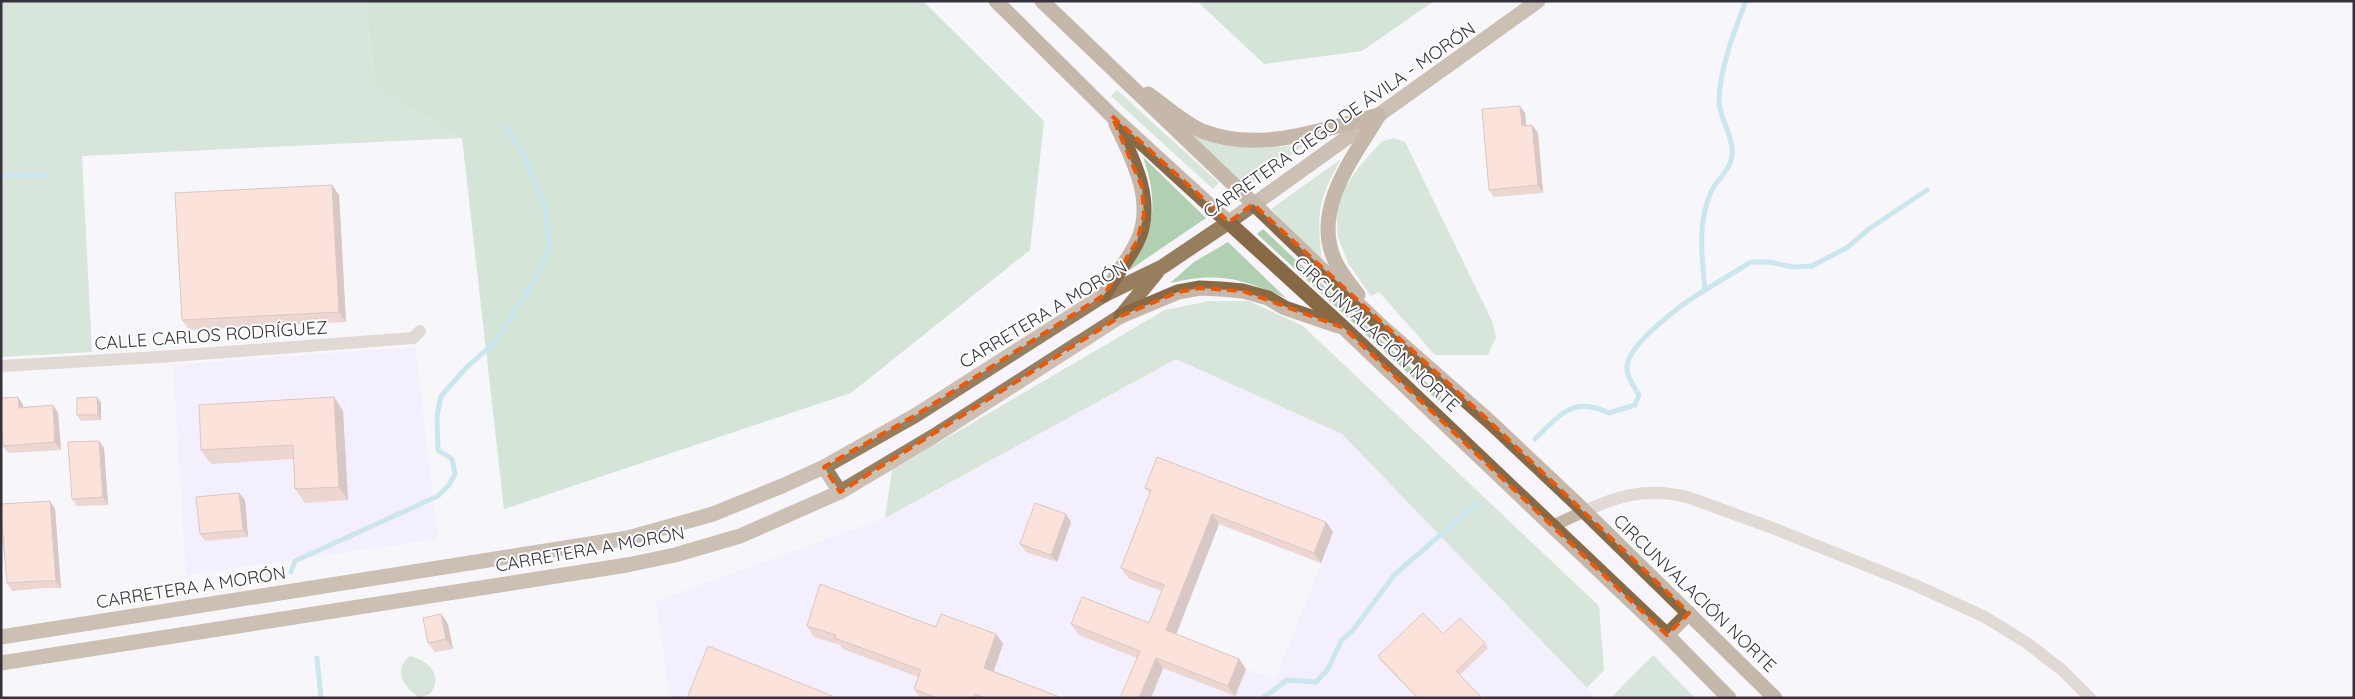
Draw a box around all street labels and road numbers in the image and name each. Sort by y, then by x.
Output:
street label: CARRETERA CIEGO DE ÁVILA - MORÓN [1198,17,1480,223]
street label: CIRCUNVALACIÓN NORTE [1290,251,1464,417]
street label: CARRETERA A MORÓN [955,255,1131,373]
street label: CALLE CARLOS RODRÍGUEZ [94,315,328,355]
street label: CIRCUNVALACIÓN NORTE [1609,509,1781,677]
street label: CARRETERA A MORÓN [494,521,686,577]
street label: CARRETERA A MORÓN [95,561,287,613]

